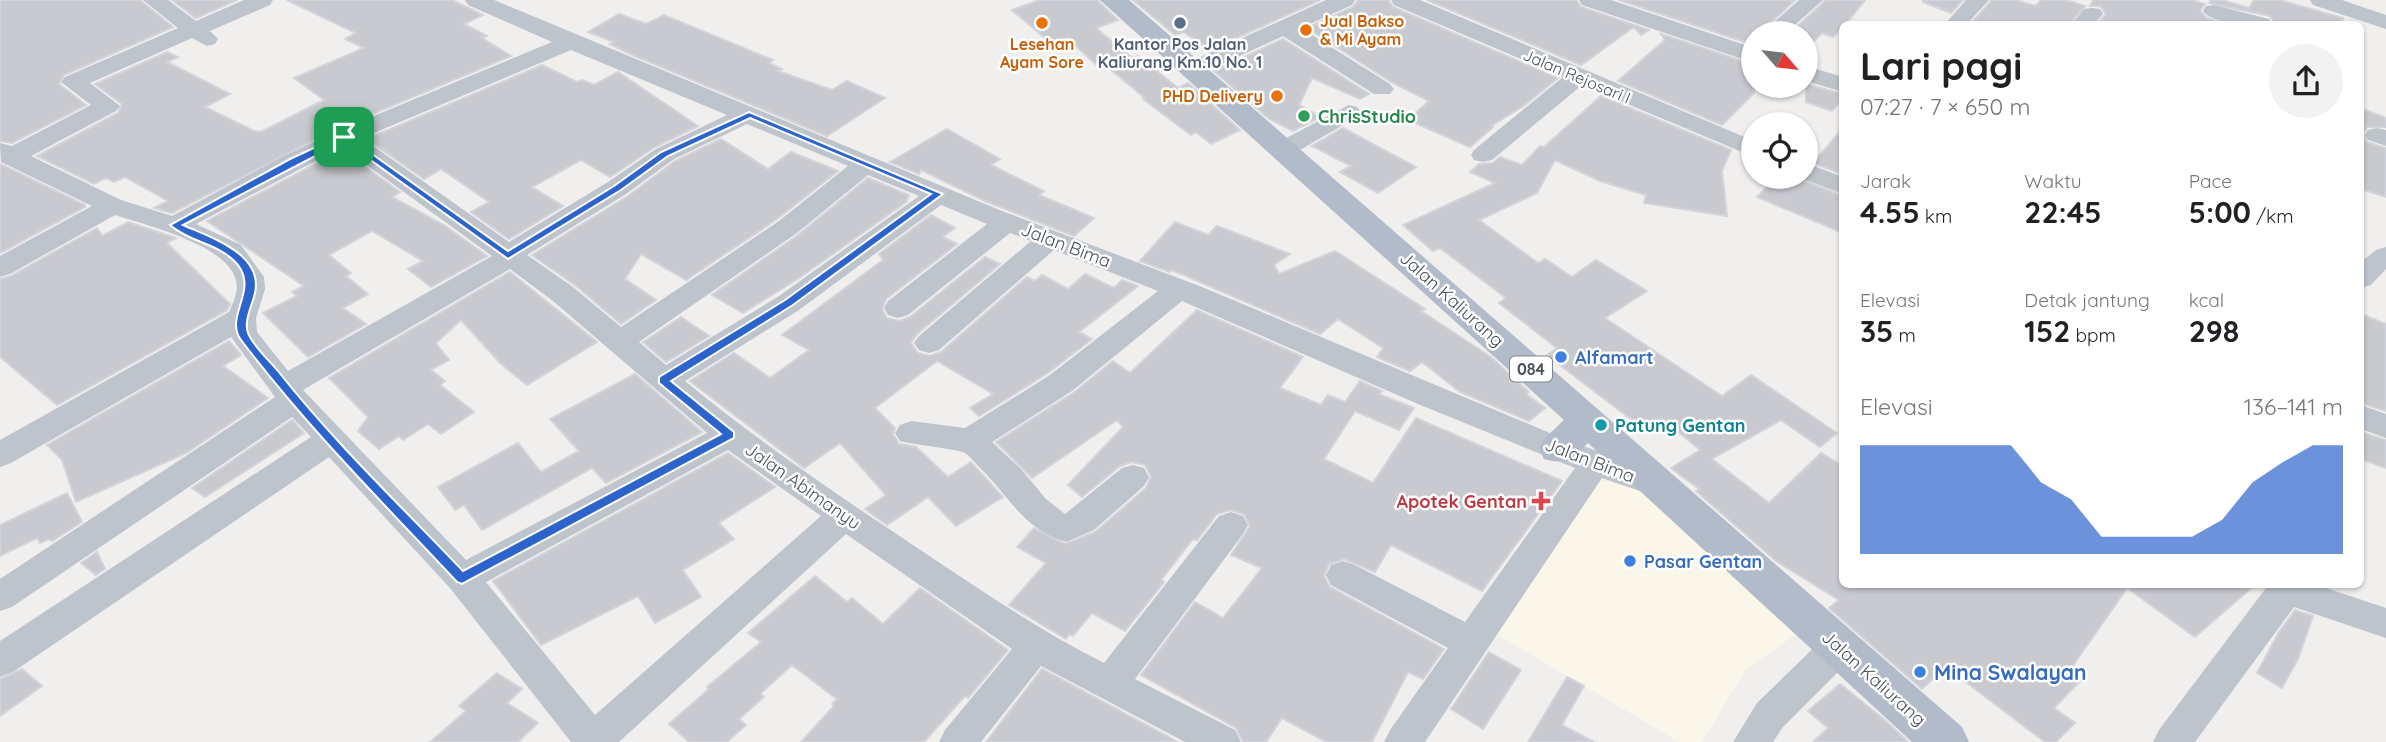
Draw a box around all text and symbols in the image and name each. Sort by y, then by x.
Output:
place label: Jual Bakso & Mi Ayam [1320,11,1404,49]
marker: Lesehan Ayam Sore [1034,15,1050,31]
marker: Kantor Pos Jalan Kaliurang Km.10 No. 1 [1172,15,1188,31]
north arrow [1741,21,1818,98]
map controls [1741,21,1818,189]
marker: Jual Bakso & Mi Ayam [1298,22,1314,38]
place label: Lesehan Ayam Sore [1000,34,1084,72]
place label: Kantor Pos Jalan Kaliurang Km.10 No. 1 [1098,34,1262,72]
text: Lari pagi [1860,42,2022,90]
street label: Jalan Rejosari I [1520,44,1634,108]
button: share [2269,44,2343,118]
place label: PHD Delivery [1162,86,1263,106]
marker: PHD Delivery [1269,88,1285,104]
text: 07:27 · 7 × 650 m [1860,92,2031,121]
place label: ChrisStudio [1318,105,1416,128]
pin [314,107,374,167]
marker: ChrisStudio [1296,108,1312,124]
button: locate [1741,112,1818,189]
icon: arrive [325,118,363,156]
text: Jarak [1860,169,1911,193]
text: Waktu [2024,169,2081,193]
text: Pace [2189,169,2232,193]
text: 4.55 [1860,193,1920,231]
text: 22:45 [2024,193,2102,231]
text: 5:00 [2189,193,2251,231]
text: km [1920,204,1952,228]
text: /km [2251,204,2294,228]
street label: Jalan Bima [1018,217,1114,273]
street label: Jalan Kaliurang [1395,246,1509,352]
text: Elevasi [1860,288,1920,312]
text: Detak jantung [2024,288,2150,312]
text: kcal [2189,288,2224,312]
text: 35 [1860,312,1893,350]
text: 152 [2024,312,2070,350]
text: 298 [2189,312,2239,350]
text: m [1893,323,1916,347]
text: bpm [2070,323,2116,347]
place label: Alfamart [1575,346,1654,369]
marker: Alfamart [1553,349,1569,365]
road number: 084 [1510,356,1552,382]
text: Elevasi [1860,392,1933,421]
text: 136–141 m [2244,392,2343,421]
place label: Patung Gentan [1615,414,1746,437]
marker: Patung Gentan [1593,417,1609,433]
street label: Jalan Bima [1542,432,1638,488]
street label: Jalan Abimanyu [741,438,865,534]
place label: Apotek Gentan [1397,490,1527,513]
marker: Apotek Gentan [1533,493,1549,509]
place label: Pasar Gentan [1644,550,1762,573]
marker: Pasar Gentan [1622,553,1638,569]
street label: Jalan Kaliurang [1817,625,1931,731]
place label: Mina Swalayan [1934,659,2087,685]
marker: Mina Swalayan [1912,664,1928,680]

